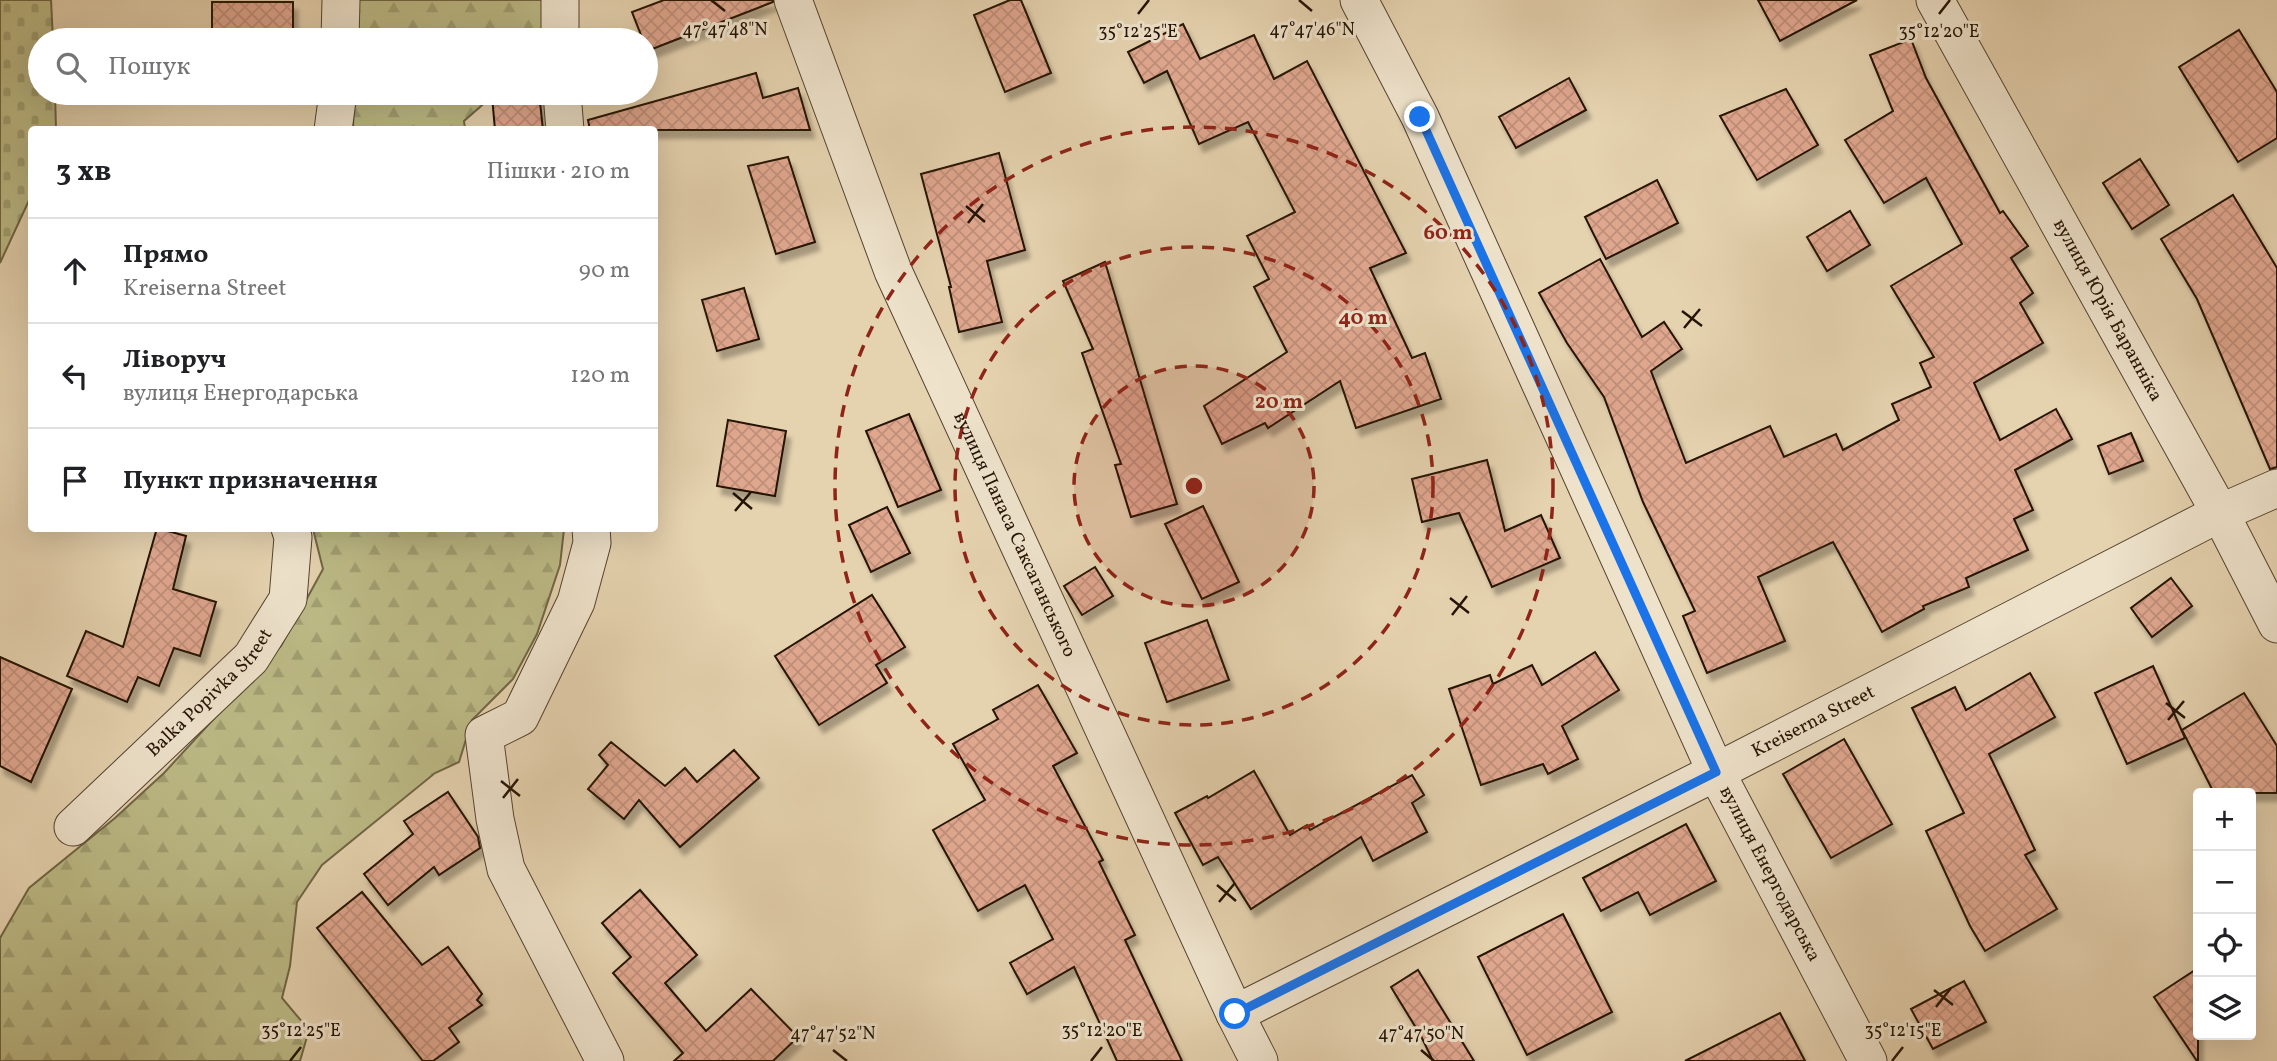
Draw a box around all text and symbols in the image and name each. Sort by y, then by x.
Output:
text: 47°47'48"N [682,18,768,43]
text: 47°47'46"N [1269,18,1355,43]
text: 35°12'25"E [1098,20,1178,45]
text: 35°12'20"E [1898,20,1980,45]
search box [28,28,658,105]
icon: search [52,48,90,86]
text: Пошук [108,49,190,85]
route end [1404,101,1435,132]
text: 3 хв [56,151,112,193]
text: Пішки · 210 m [487,156,630,188]
street label: вулиця Юрія Баранніка [2046,214,2169,406]
text: 60 m [1424,219,1472,248]
text: Прямо [123,237,208,273]
icon: ahead [56,252,94,290]
text: 90 m [579,255,630,287]
text: Kreiserna Street [123,273,287,305]
text: 40 m [1338,304,1388,333]
text: Ліворуч [123,342,226,378]
icon: left [56,357,94,395]
text: 120 m [570,360,630,392]
text: вулиця Енергодарська [123,378,359,410]
text: 20 m [1255,388,1303,417]
street label: вулиця Панаса Саксаганського [947,408,1082,661]
icon: arrive [56,462,94,500]
text: Пункт призначення [123,463,378,499]
centre of rings [1182,474,1206,498]
street label: Balka Popivka Street [141,623,279,763]
street label: Kreiserna Street [1747,679,1880,764]
street label: вулиця Енергодарська [1713,782,1827,966]
map controls [2193,788,2256,1040]
button: + [2193,788,2256,851]
button: − [2193,851,2256,914]
button: locate [2193,914,2256,977]
button: layers [2193,977,2256,1040]
route start [1219,998,1250,1029]
text: 35°12'25"E [261,1019,341,1044]
text: 35°12'20"E [1061,1019,1143,1044]
text: 35°12'15"E [1864,1019,1942,1044]
text: 47°47'52"N [790,1022,876,1047]
text: 47°47'50"N [1378,1022,1464,1047]

